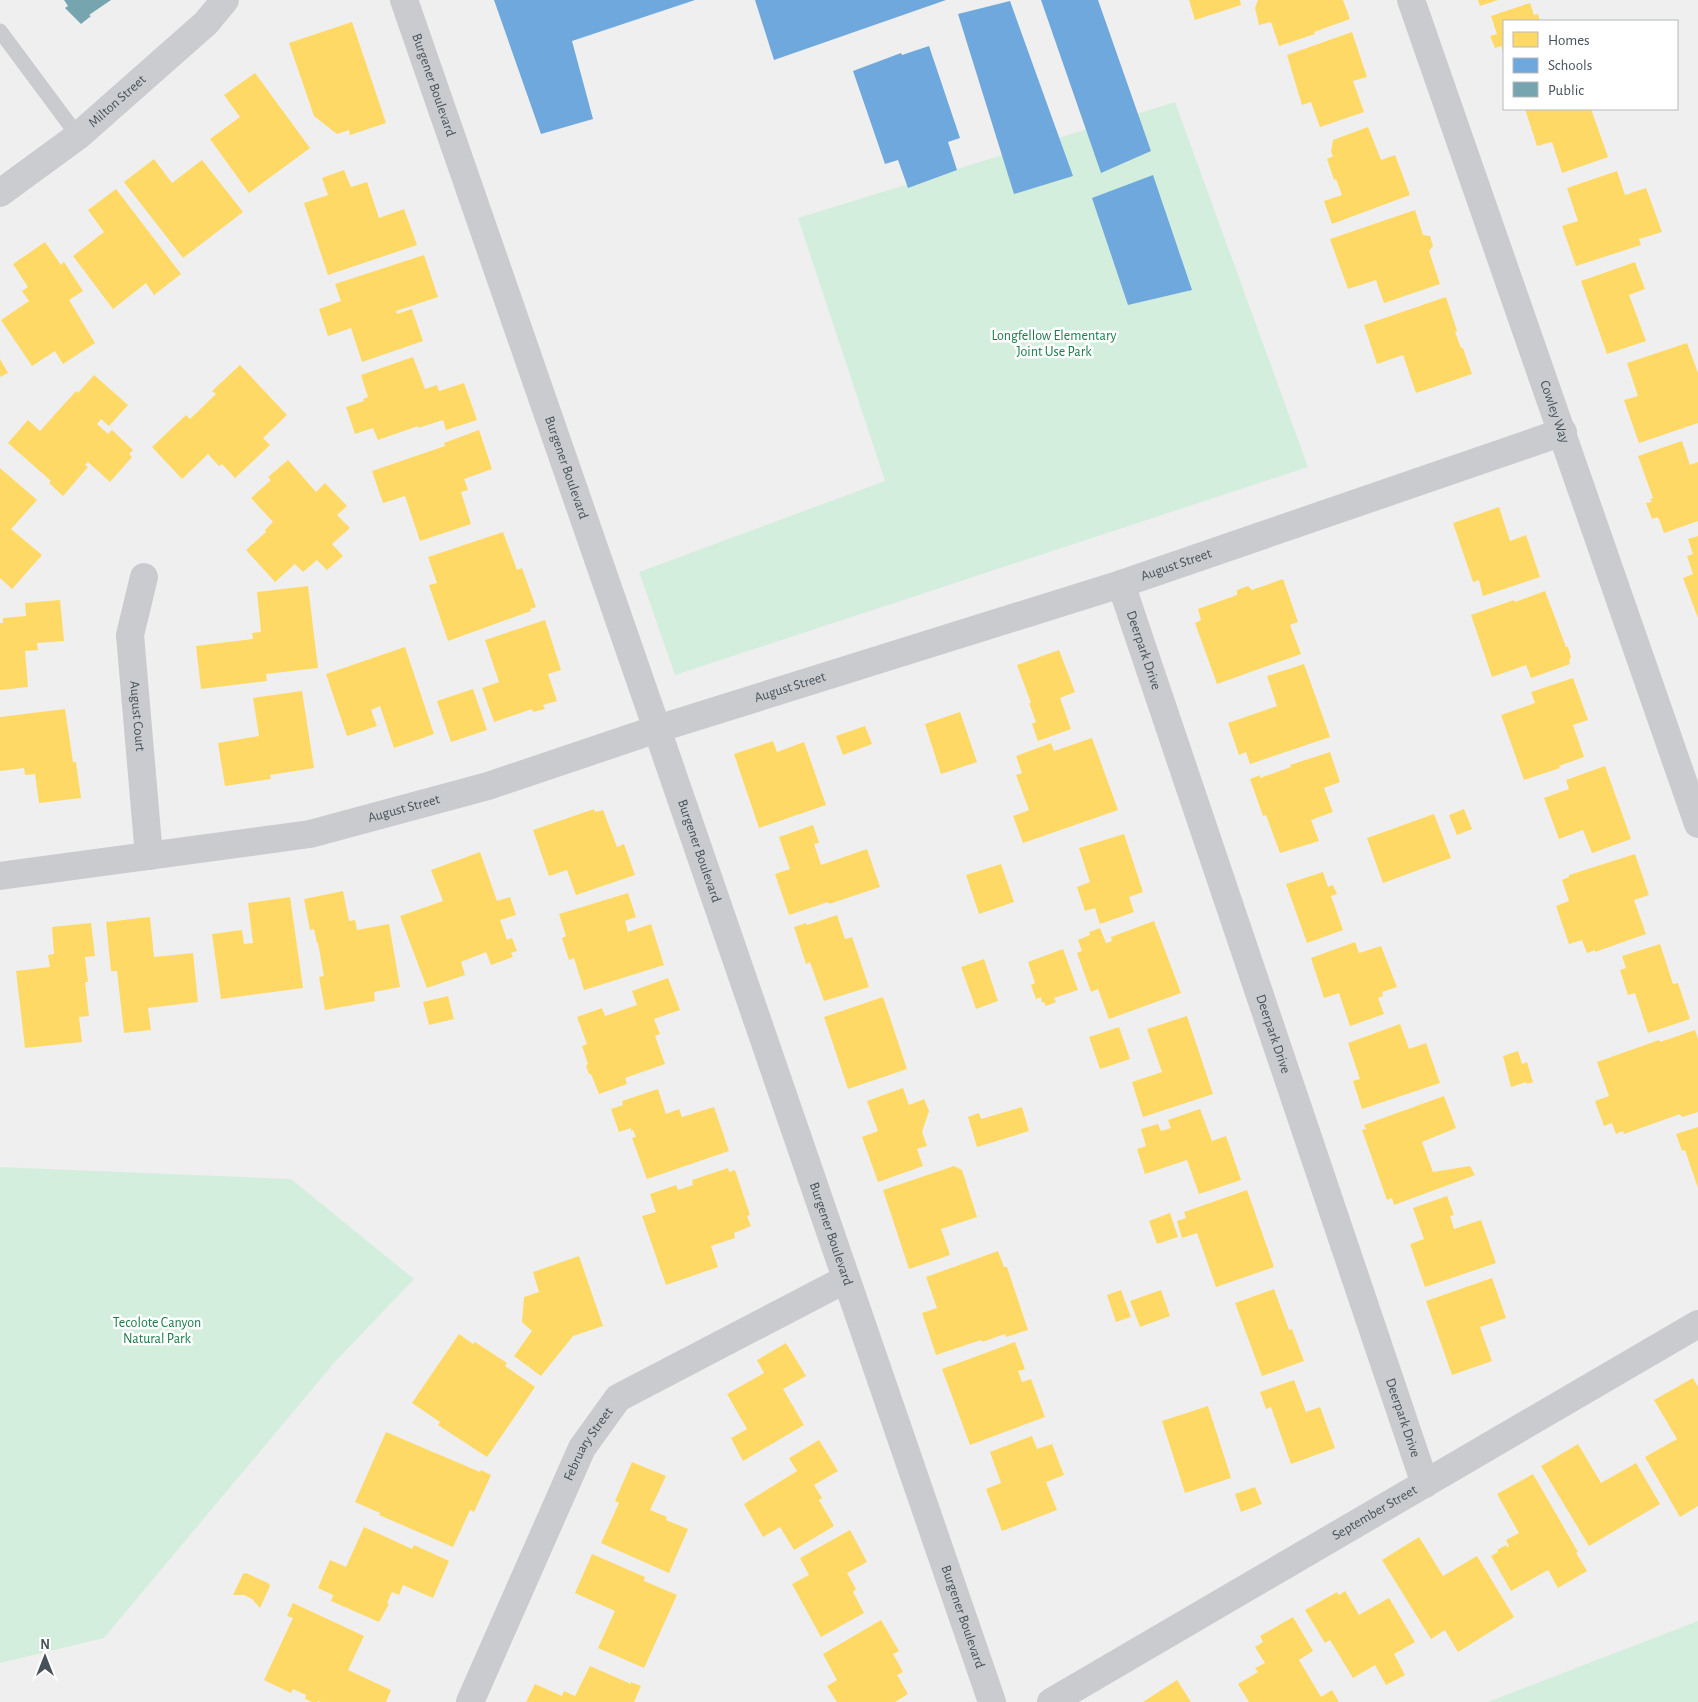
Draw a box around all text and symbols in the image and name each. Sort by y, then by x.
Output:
legend [1503,20,1678,110]
street label: Burgener Boulevard [409,32,458,138]
text: Homes [1548,33,1590,48]
text: Schools [1548,58,1592,73]
street label: Milton Street [86,72,149,130]
text: Public [1548,83,1584,98]
park label: Longfellow Elementary Joint Use Park [991,329,1117,359]
street label: Cowley Way [1537,379,1572,445]
street label: Burgener Boulevard [542,414,591,521]
street label: August Street [1139,546,1214,584]
street label: Deerpark Drive [1124,609,1163,692]
street label: August Street [753,670,828,705]
street label: August Court [127,680,147,752]
street label: August Street [366,792,442,825]
street label: Burgener Boulevard [675,798,723,904]
street label: Deerpark Drive [1253,993,1293,1075]
street label: Burgener Boulevard [807,1181,855,1287]
park label: Tecolote Canyon Natural Park [113,1316,201,1346]
street label: Deerpark Drive [1383,1376,1422,1459]
street label: February Street [561,1405,616,1483]
street label: September Street [1330,1482,1420,1543]
street label: Burgener Boulevard [938,1563,987,1670]
north arrow [20,1632,70,1682]
text: N [40,1638,50,1652]

